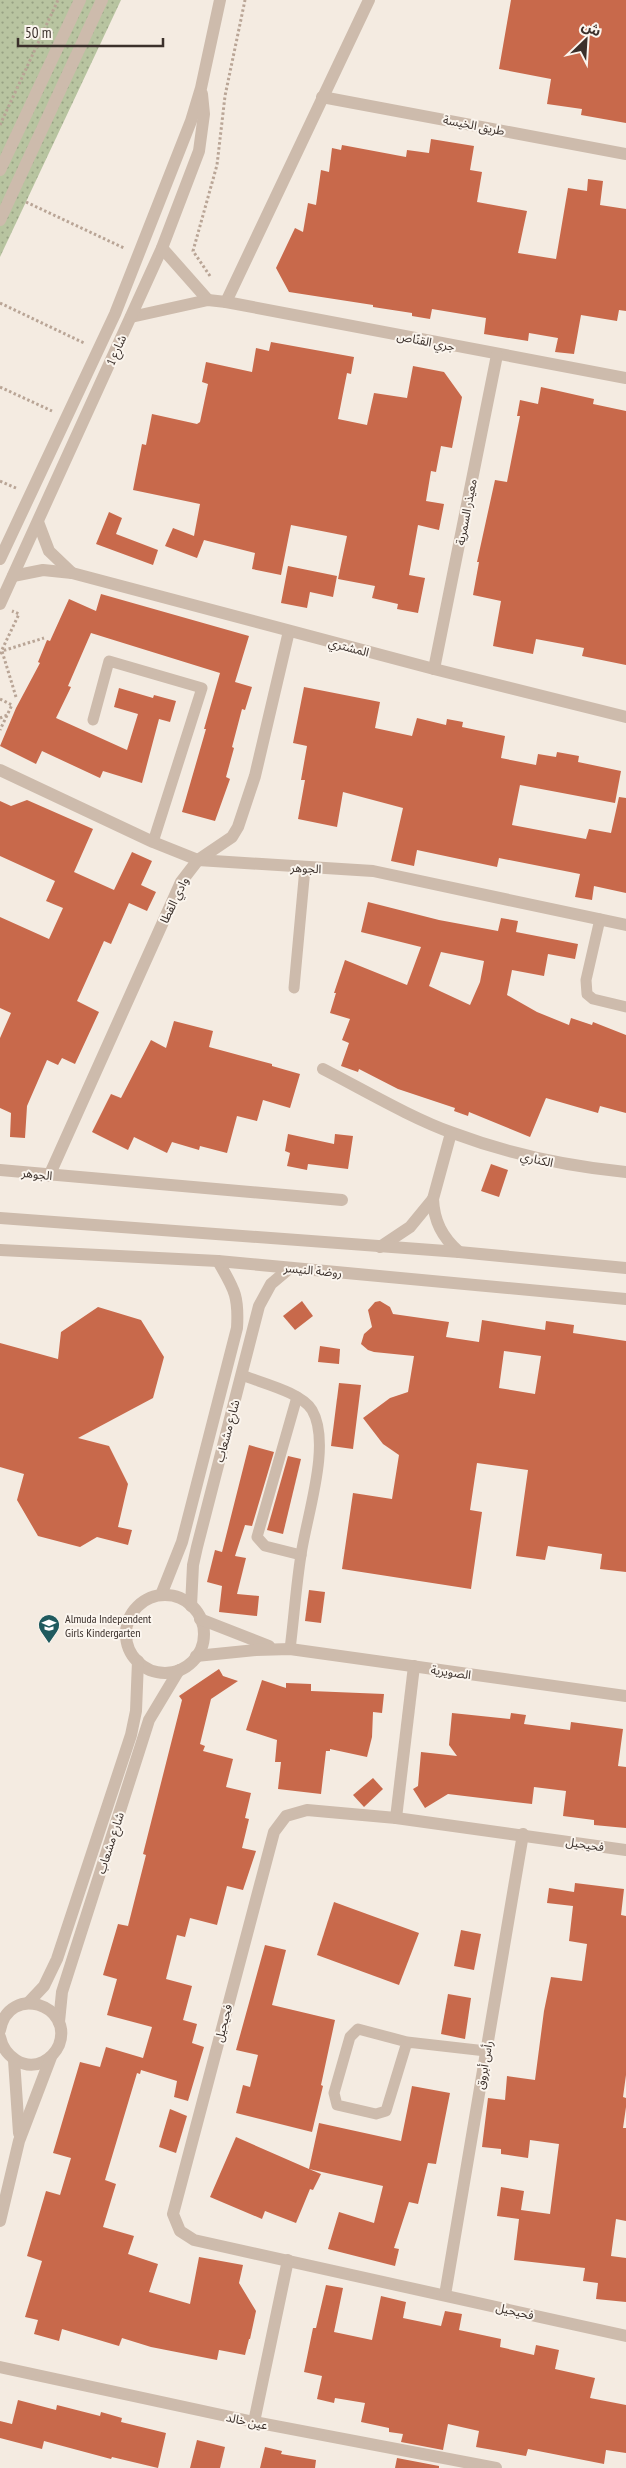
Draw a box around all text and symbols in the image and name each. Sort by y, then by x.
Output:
scale bar [18,15,162,47]
north arrow [561,15,611,65]
text: ش [579,16,604,40]
text: 50 m [25,23,51,42]
street label: طريق الخيسة [442,112,506,139]
street label: جري القنّاص [395,328,456,357]
street label: شارع 1 [103,333,131,368]
street label: معيذر السمرية [452,478,480,546]
street label: المشتري [326,634,371,662]
street label: الجوهر [289,860,322,876]
street label: وادي القطا [156,874,194,927]
street label: الكناري [519,1148,555,1173]
street label: الجوهر [20,1165,53,1183]
street label: روضة النيسر [282,1260,343,1280]
street label: شارع مشعاب [211,1398,244,1464]
place label: Almuda Independent Girls Kindergarten [65,1611,152,1640]
school or university icon: Almuda Independent Girls Kindergarten [37,1613,61,1644]
street label: الصويرية [430,1662,472,1682]
street label: شارع مشعاب [93,1810,129,1876]
street label: فحيحيل [565,1834,605,1854]
street label: فحيحيل [211,2003,235,2043]
street label: رأس أبروق [472,2039,496,2091]
street label: فحيحيل [495,2299,535,2323]
street label: عين خالد [225,2409,269,2433]

